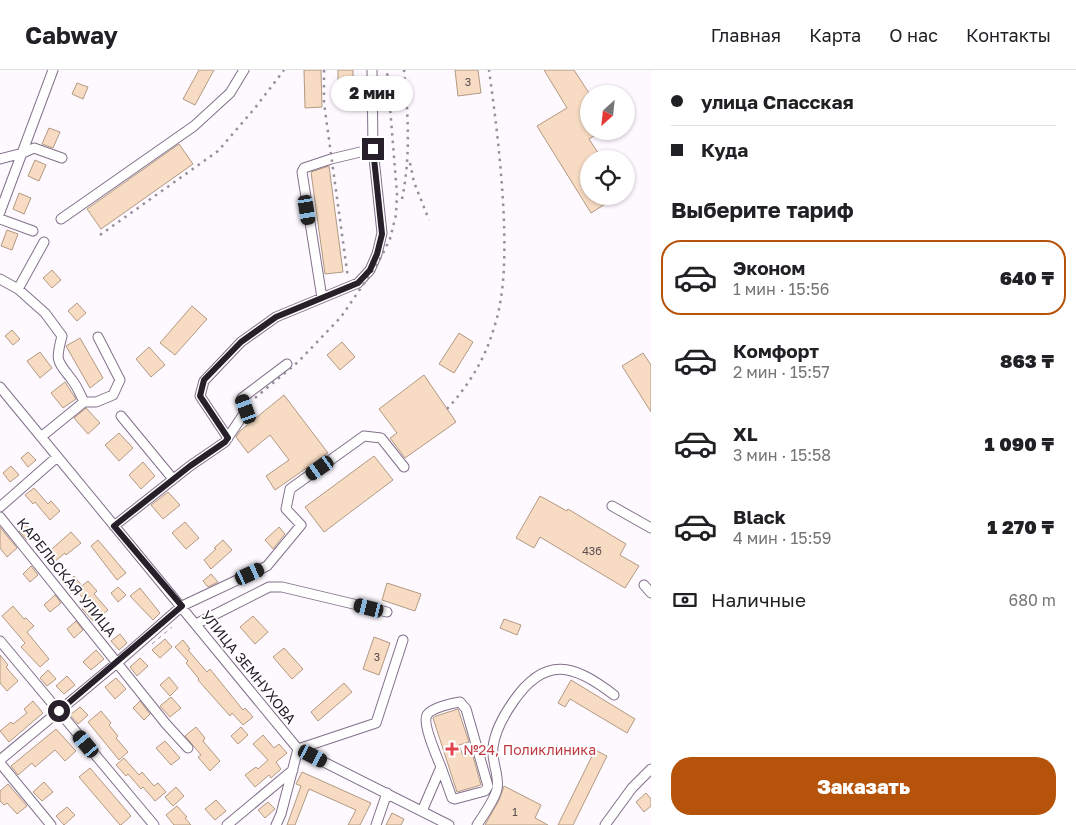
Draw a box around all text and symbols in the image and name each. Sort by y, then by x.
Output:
text: Cabway [25,20,118,49]
text: Главная [711,24,781,46]
text: Карта [809,24,861,46]
text: О нас [889,24,938,46]
text: Контакты [966,24,1051,46]
house number: 3 [465,75,471,88]
callout: 2 мин [332,77,414,112]
text: 2 мин [349,83,395,103]
north arrow [580,85,635,140]
map controls [580,85,635,205]
text: улица Спасская [701,90,854,113]
route end [362,138,384,160]
text: Куда [701,138,748,161]
button: locate [580,150,635,205]
car [297,194,316,226]
text: Выберите тариф [671,196,854,223]
icon: car [673,255,718,300]
text: Эконом [733,256,805,279]
text: 640 ₸ [1000,266,1054,289]
text: 1 мин · 15:56 [733,279,829,299]
icon: car [673,338,718,383]
text: Комфорт [733,339,819,362]
text: 863 ₸ [1000,349,1054,372]
text: 2 мин · 15:57 [733,362,830,382]
car [233,392,258,426]
icon: car [673,421,718,466]
text: XL [733,422,758,445]
text: 1 090 ₸ [984,432,1054,455]
text: 3 мин · 15:58 [733,445,831,465]
car [303,453,336,483]
icon: car [673,504,718,549]
text: Black [733,505,786,528]
street label: КАРЕЛЬСКАЯ УЛИЦА [14,514,121,640]
text: 1 270 ₸ [987,515,1054,538]
text: 4 мин · 15:59 [733,528,831,548]
house number: 43б [582,544,602,557]
car [233,561,266,587]
icon: cash [671,586,699,614]
text: Наличные [711,588,806,611]
text: 680 m [1008,590,1056,610]
car [352,597,385,619]
street label: УЛИЦА ЗЕМНУХОВА [198,607,300,728]
house number: 3 [374,650,380,663]
route start [48,700,70,722]
car [70,728,101,760]
place label: №24, Поликлиника [463,741,596,758]
marker: №24, Поликлиника [445,742,459,756]
car [296,743,329,769]
button: Заказать [671,757,1056,815]
house number: 1 [512,805,518,818]

